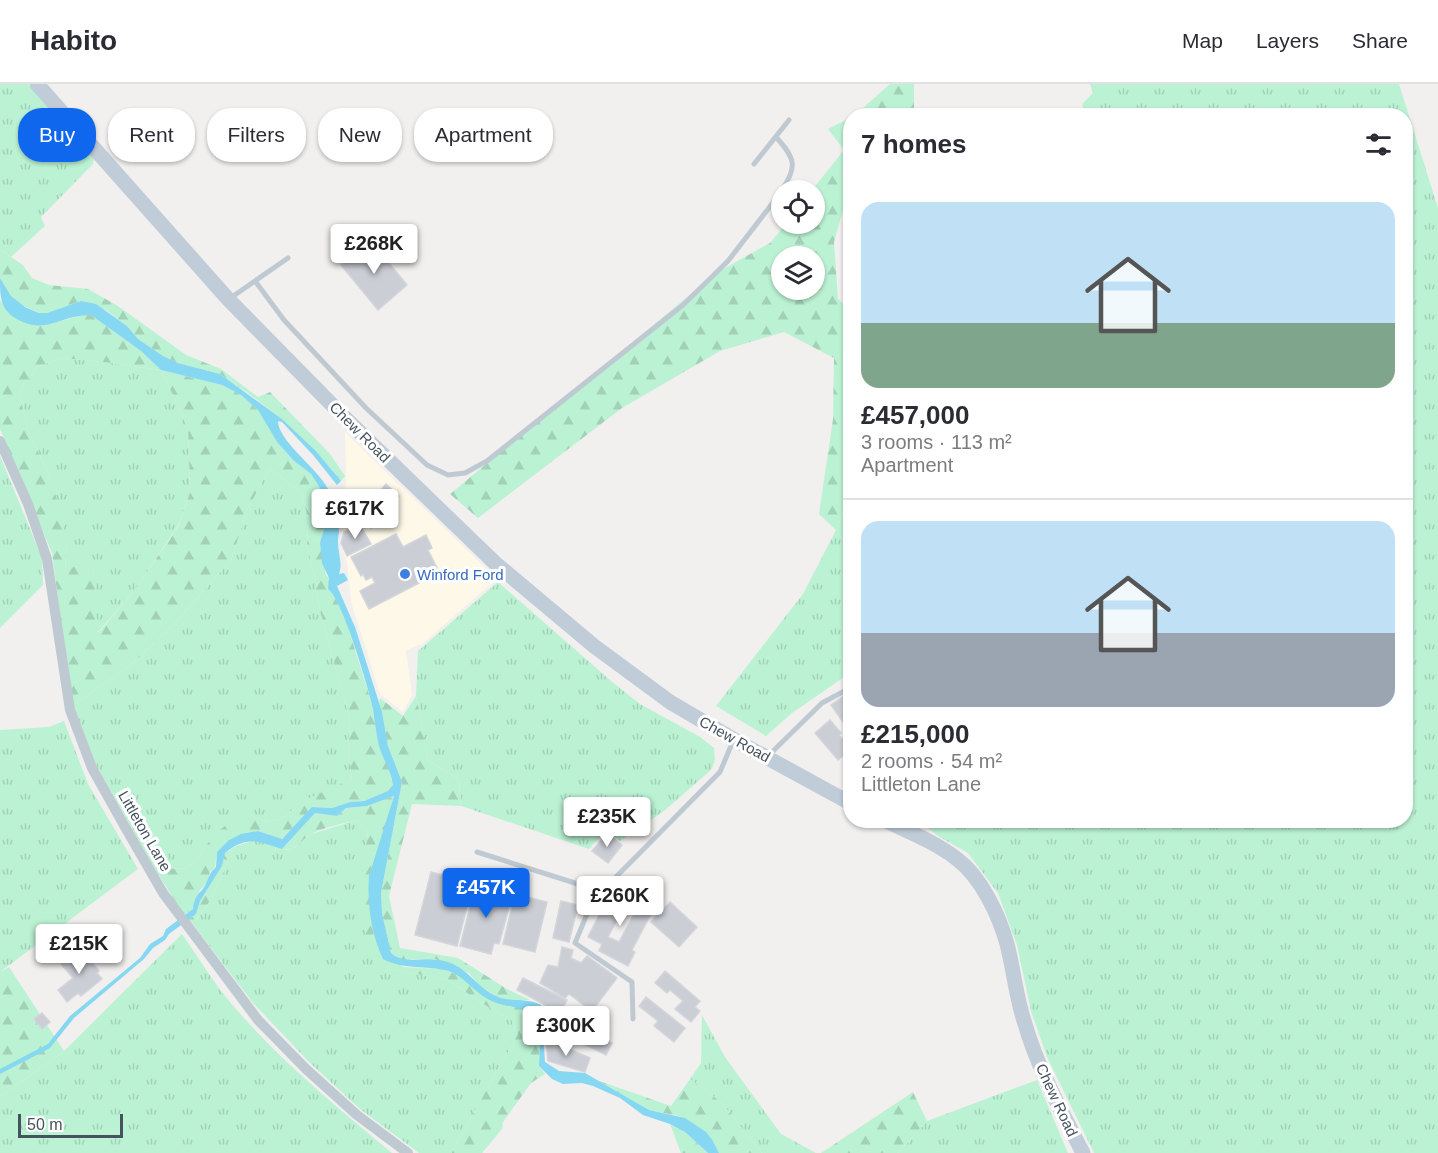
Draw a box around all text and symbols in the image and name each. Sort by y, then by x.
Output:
text: Habito [30,25,117,56]
text: Map [1182,29,1223,52]
text: Layers [1256,29,1319,52]
text: Share [1352,29,1408,52]
chip: Buy [18,108,96,162]
chip: Rent [108,108,195,162]
chip: Filters [207,108,306,162]
chip: New [318,108,402,162]
chip: Apartment [414,108,553,162]
icon: filters [1362,128,1395,161]
text: 7 homes [861,129,967,159]
map controls [771,180,825,300]
button: locate [771,180,825,234]
pin: £268K [332,224,416,275]
text: £268K [345,232,403,254]
icon: home [1074,241,1182,349]
button: layers [771,246,825,300]
street label: Chew Road [326,398,394,466]
text: £457,000 [861,400,969,430]
text: 3 rooms · 113 m² [861,431,1012,453]
text: Apartment [861,454,953,476]
pin: £617K [313,489,397,540]
text: £617K [326,497,384,519]
icon: home [1074,560,1182,668]
place label: Winford Ford [417,566,504,583]
marker: Winford Ford [398,567,412,581]
street label: Chew Road [697,713,773,765]
text: £215,000 [861,719,969,749]
text: 2 rooms · 54 m² [861,750,1002,772]
text: Littleton Lane [861,773,981,795]
street label: Littleton Lane [115,788,175,874]
pin: £235K [565,797,649,848]
text: £235K [578,805,636,827]
pin: £457K [444,868,528,919]
text: £457K [457,876,515,898]
pin: £260K [578,876,662,927]
text: £260K [591,884,649,906]
pin: £215K [37,924,121,975]
text: £215K [50,932,108,954]
pin: £300K [524,1006,608,1057]
text: £300K [537,1014,595,1036]
street label: Chew Road [1033,1061,1081,1139]
scale bar [18,1111,123,1138]
text: 50 m [27,1116,63,1133]

